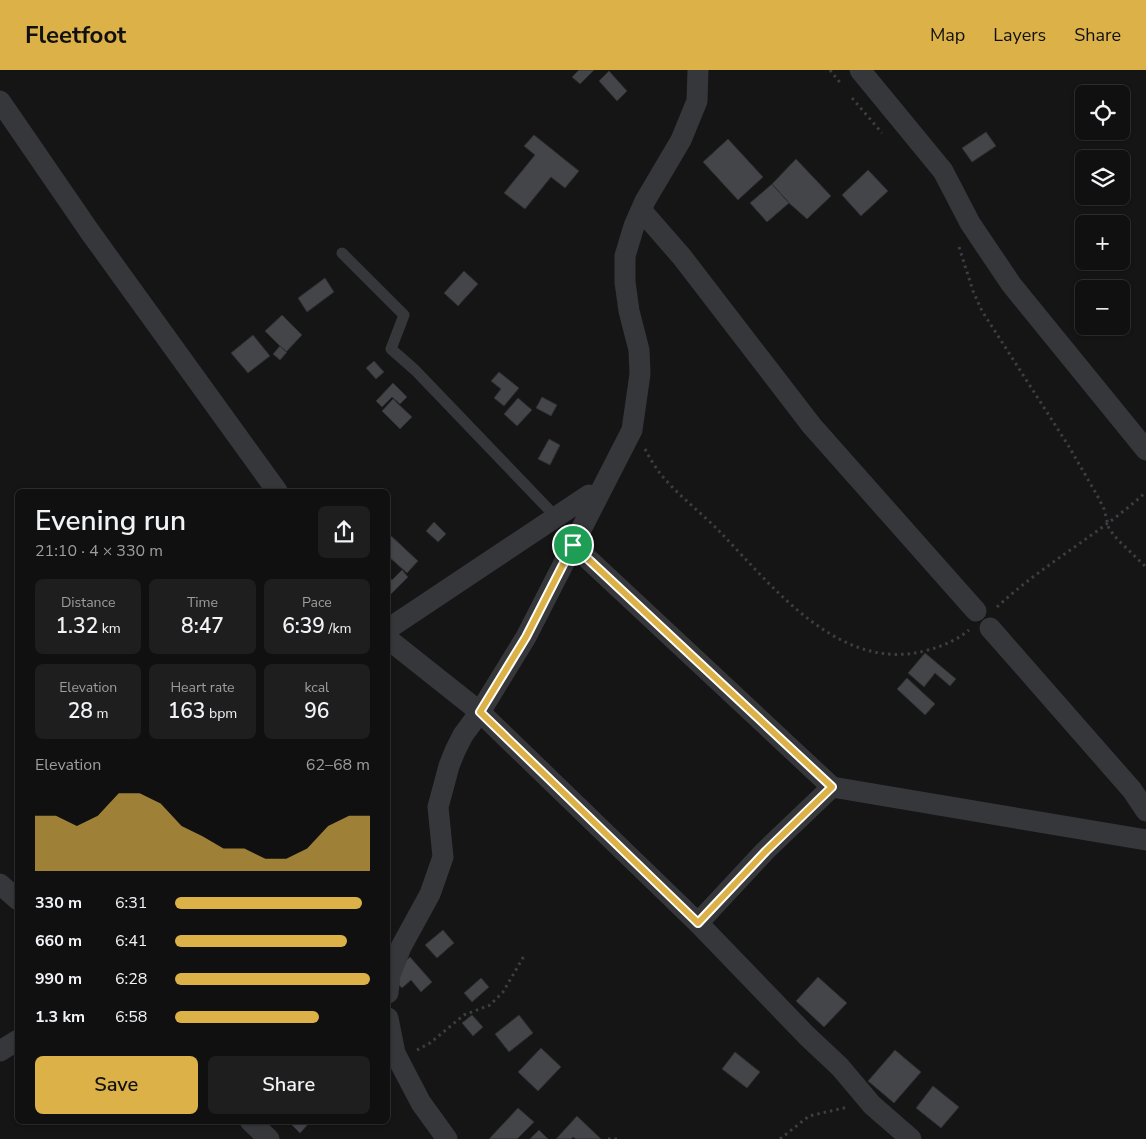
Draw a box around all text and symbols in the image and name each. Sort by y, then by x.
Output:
text: Fleetfoot [25,19,126,51]
text: Map [930,23,965,47]
text: Layers [993,23,1046,47]
text: Share [1074,23,1121,47]
map controls [1075,85,1130,335]
button: locate [1075,85,1130,140]
button: layers [1075,150,1130,205]
button: + [1075,215,1130,270]
button: − [1075,280,1130,335]
text: Evening run [35,502,186,540]
button: share [318,506,370,558]
pin [552,524,594,566]
icon: arrive [559,531,587,559]
text: 21:10 · 4 × 330 m [35,540,163,562]
text: Distance [61,593,115,612]
text: Time [187,593,218,612]
text: Pace [302,593,332,612]
text: 1.32 [55,612,98,640]
text: 8:47 [181,612,224,640]
text: 6:39 [282,612,325,640]
text: km [98,619,121,638]
text: /km [325,619,351,638]
text: Elevation [59,678,117,697]
text: Heart rate [170,678,235,697]
text: kcal [304,678,329,697]
text: 28 [68,697,93,725]
text: 163 [168,697,205,725]
text: 96 [304,697,329,725]
text: m [93,704,109,723]
text: bpm [205,704,237,723]
text: Elevation [35,754,101,776]
text: 62–68 m [306,754,370,776]
text: 330 m [35,892,82,914]
text: 6:31 [115,892,147,914]
text: 660 m [35,930,82,952]
text: 6:41 [115,930,147,952]
text: 990 m [35,968,82,990]
text: 6:28 [115,968,147,990]
text: 1.3 km [35,1006,85,1028]
text: 6:58 [115,1006,147,1028]
button: Save [35,1056,198,1114]
button: Share [208,1056,370,1114]

